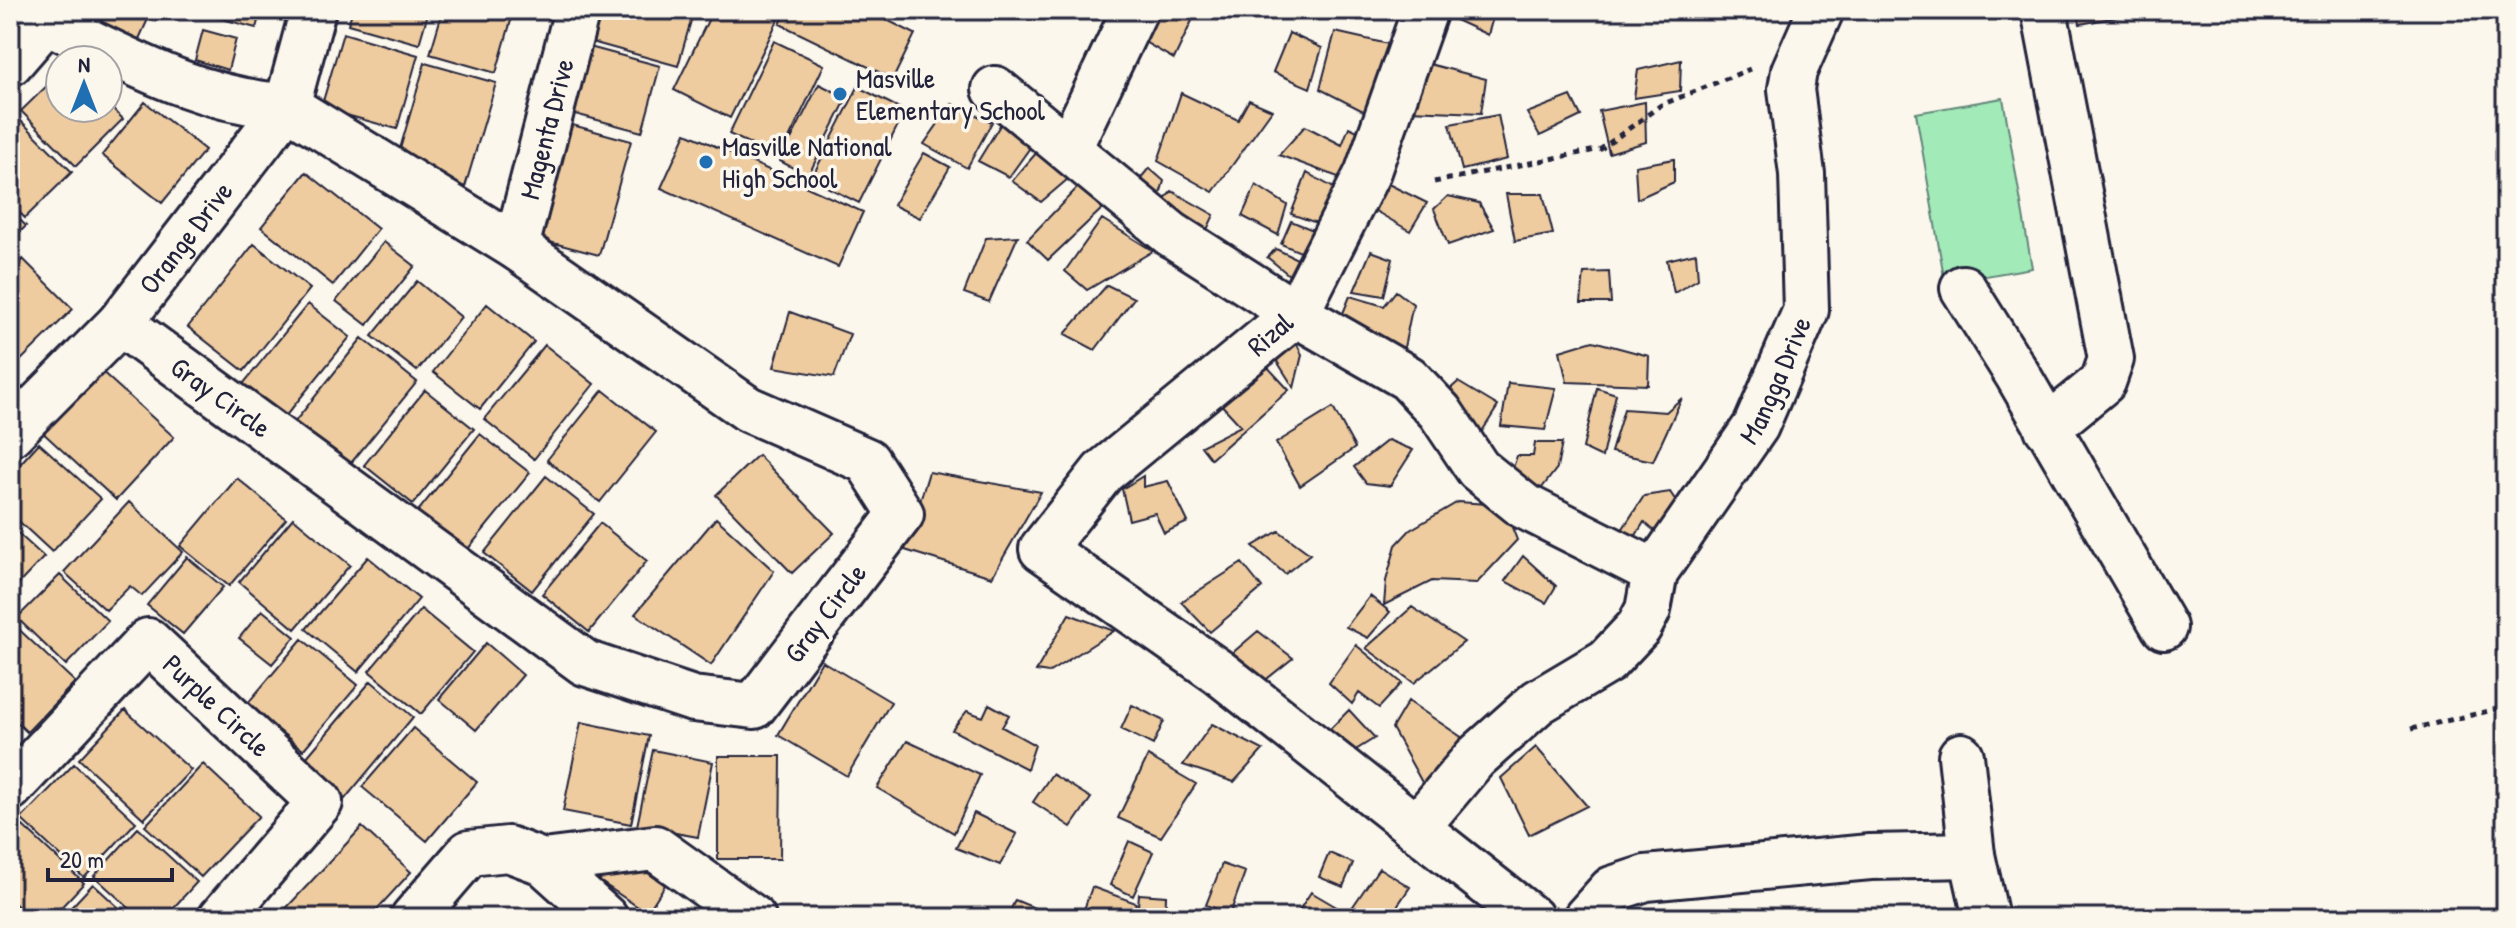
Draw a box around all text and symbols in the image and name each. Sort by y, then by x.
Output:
north arrow [44,44,124,124]
text: N [78,49,90,79]
street label: Magenta Drive [510,55,583,203]
place label: Masville Elementary School [856,59,1046,129]
marker: Masville Elementary School [831,85,849,103]
place label: Masville National High School [722,127,892,197]
marker: Masville National High School [697,153,715,171]
street label: Orange Drive [130,173,241,302]
street label: Rizal [1239,303,1302,365]
street label: Mangga Drive [1730,311,1820,452]
street label: Gray Circle [163,348,279,446]
street label: Gray Circle [775,556,875,670]
street label: Purple Circle [155,646,279,765]
scale bar [48,832,172,882]
text: 20 m [60,843,104,875]

